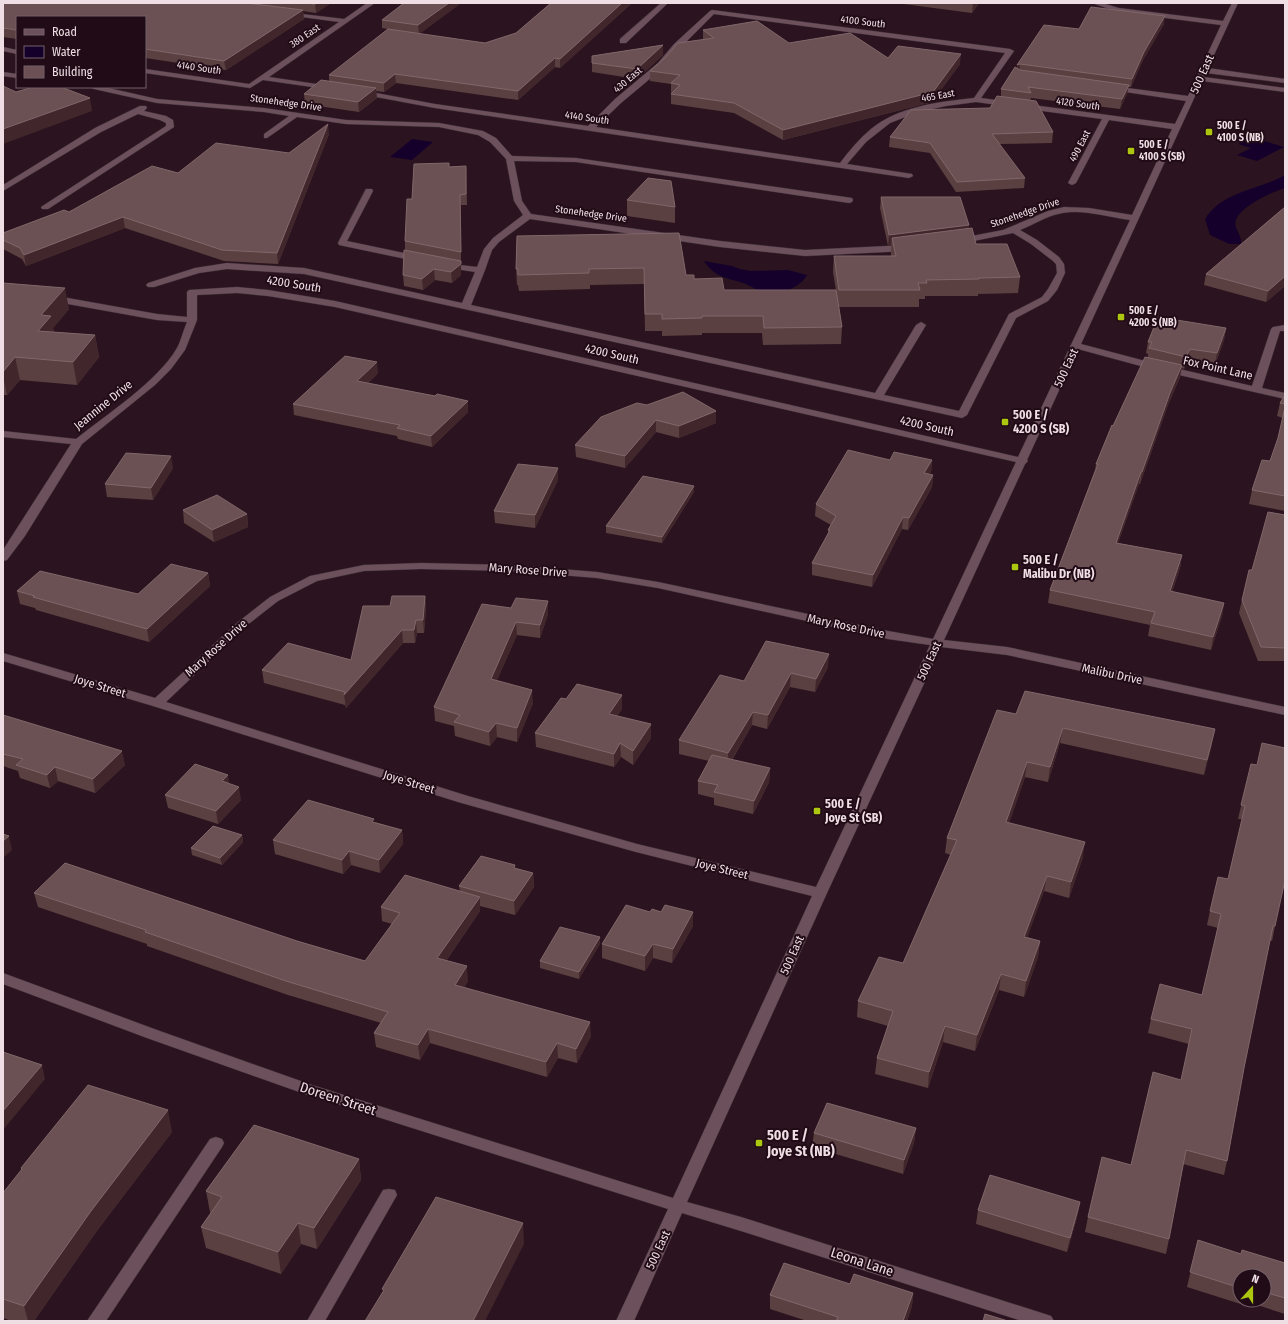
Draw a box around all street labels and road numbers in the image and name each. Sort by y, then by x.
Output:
street label: 4100 South [840,13,886,31]
street label: 380 East [288,21,323,50]
street label: 500 East [1187,52,1217,96]
street label: 4140 South [176,59,222,77]
street label: 430 East [611,64,645,95]
street label: 465 East [920,87,956,105]
street label: Stonehedge Drive [249,92,323,114]
street label: 4120 South [1055,95,1101,113]
street label: 4140 South [564,109,610,127]
street label: 490 East [1067,128,1094,164]
street label: Stonehedge Drive [989,196,1061,230]
street label: Stonehedge Drive [554,203,628,225]
street label: 4200 South [266,273,322,295]
street label: 4200 South [584,341,640,367]
street label: 500 East [1051,346,1081,390]
street label: Fox Point Lane [1182,353,1254,383]
street label: Jeannine Drive [71,377,135,433]
street label: 4200 South [899,413,955,439]
street label: Mary Rose Drive [488,560,568,580]
street label: Mary Rose Drive [806,611,886,641]
street label: Mary Rose Drive [182,616,250,680]
street label: 500 East [914,639,944,683]
street label: Malibu Drive [1081,661,1144,687]
street label: Joye Street [73,672,128,700]
street label: Joye Street [382,768,437,796]
street label: Joye Street [695,856,750,882]
street label: 500 East [777,933,807,977]
street label: Doreen Street [298,1079,379,1119]
street label: 500 East [643,1228,673,1272]
street label: Leona Lane [828,1244,896,1280]

